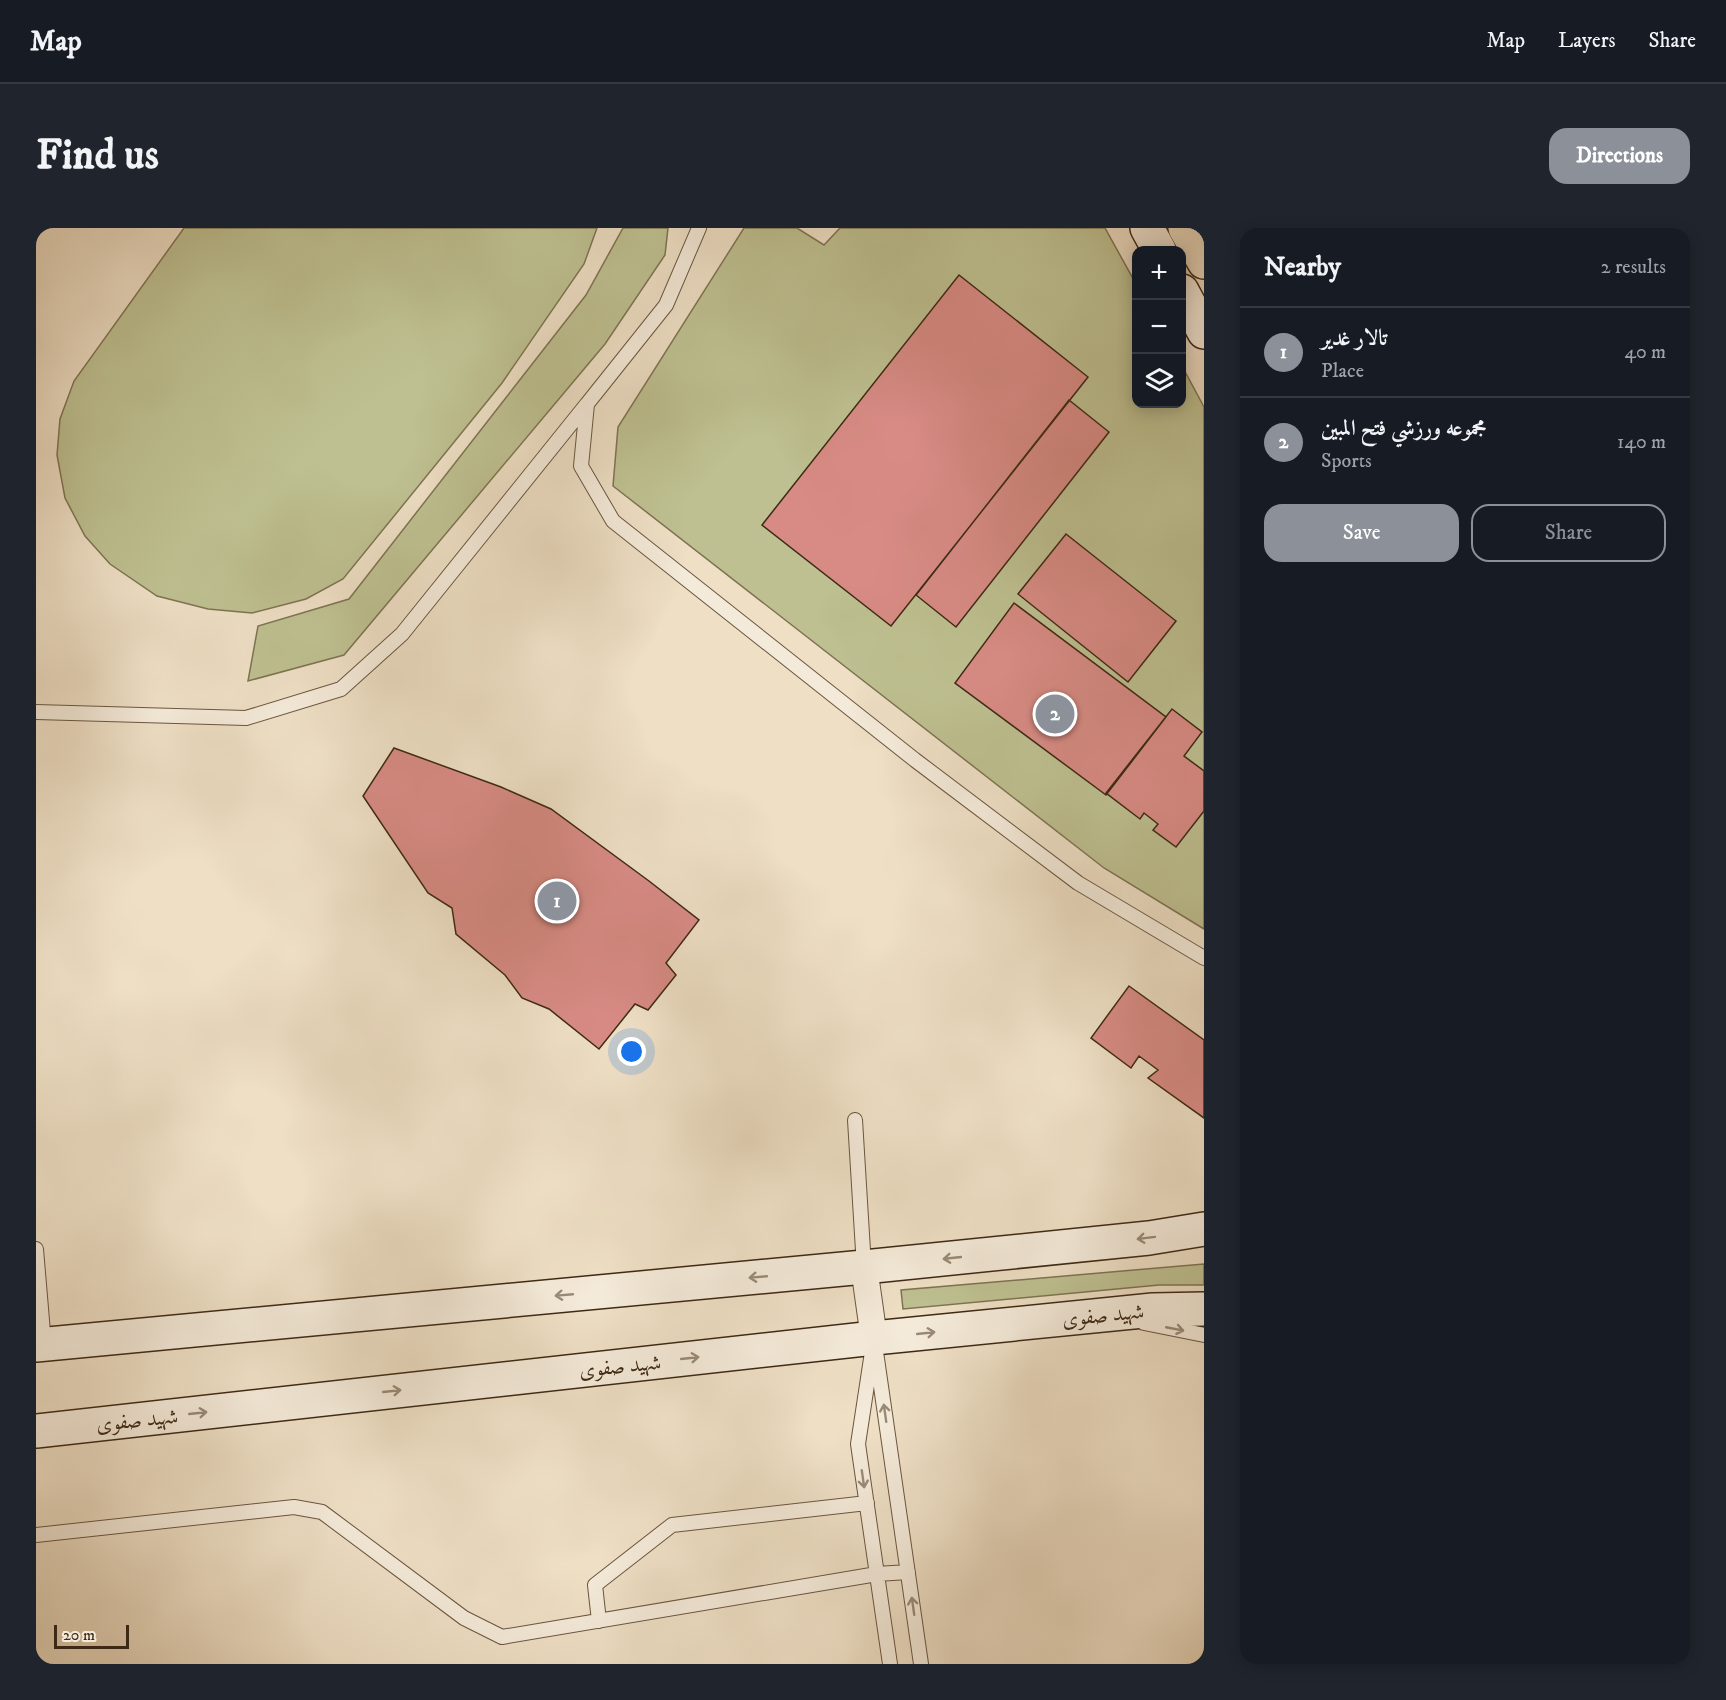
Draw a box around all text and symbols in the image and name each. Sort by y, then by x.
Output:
text: Map [30,24,82,59]
text: Map [1486,28,1525,54]
text: Layers [1558,28,1616,54]
text: Share [1649,28,1696,54]
button: Directions [1549,128,1690,184]
text: Find us [36,130,159,182]
map controls [1132,246,1186,408]
button: + [1132,246,1186,300]
text: Nearby [1264,251,1341,284]
text: 2 results [1601,255,1666,280]
button: − [1132,300,1186,354]
text: تالار غدیر [1321,325,1387,352]
text: 1 [1280,340,1287,365]
text: 40 m [1624,340,1666,365]
button: layers [1132,354,1186,408]
text: Place [1321,359,1364,384]
text: مجموعه ورزشي فتح المبين [1321,415,1486,442]
text: 2 [1279,430,1288,455]
text: 140 m [1617,430,1666,455]
text: Sports [1321,449,1372,474]
button: Save [1264,504,1459,562]
button: Share [1471,504,1666,562]
pin: 2 [1036,692,1074,736]
pin: 1 [538,878,576,924]
your location [617,1037,646,1066]
one-way arrow [1137,1233,1157,1244]
one-way arrow [943,1253,963,1264]
one-way arrow [749,1272,769,1283]
one-way arrow [555,1290,574,1301]
street label: شهید صفوی [1061,1299,1145,1333]
one-way arrow [1164,1324,1184,1335]
one-way arrow [916,1327,936,1338]
street label: شهید صفوی [578,1350,662,1384]
one-way arrow [680,1352,700,1363]
one-way arrow [382,1386,402,1397]
street label: شهید صفوی [95,1404,179,1438]
one-way arrow [880,1404,891,1423]
one-way arrow [188,1407,208,1418]
one-way arrow [858,1468,869,1488]
one-way arrow [908,1597,919,1616]
scale bar [54,1622,129,1650]
text: 20 m [63,1625,95,1645]

